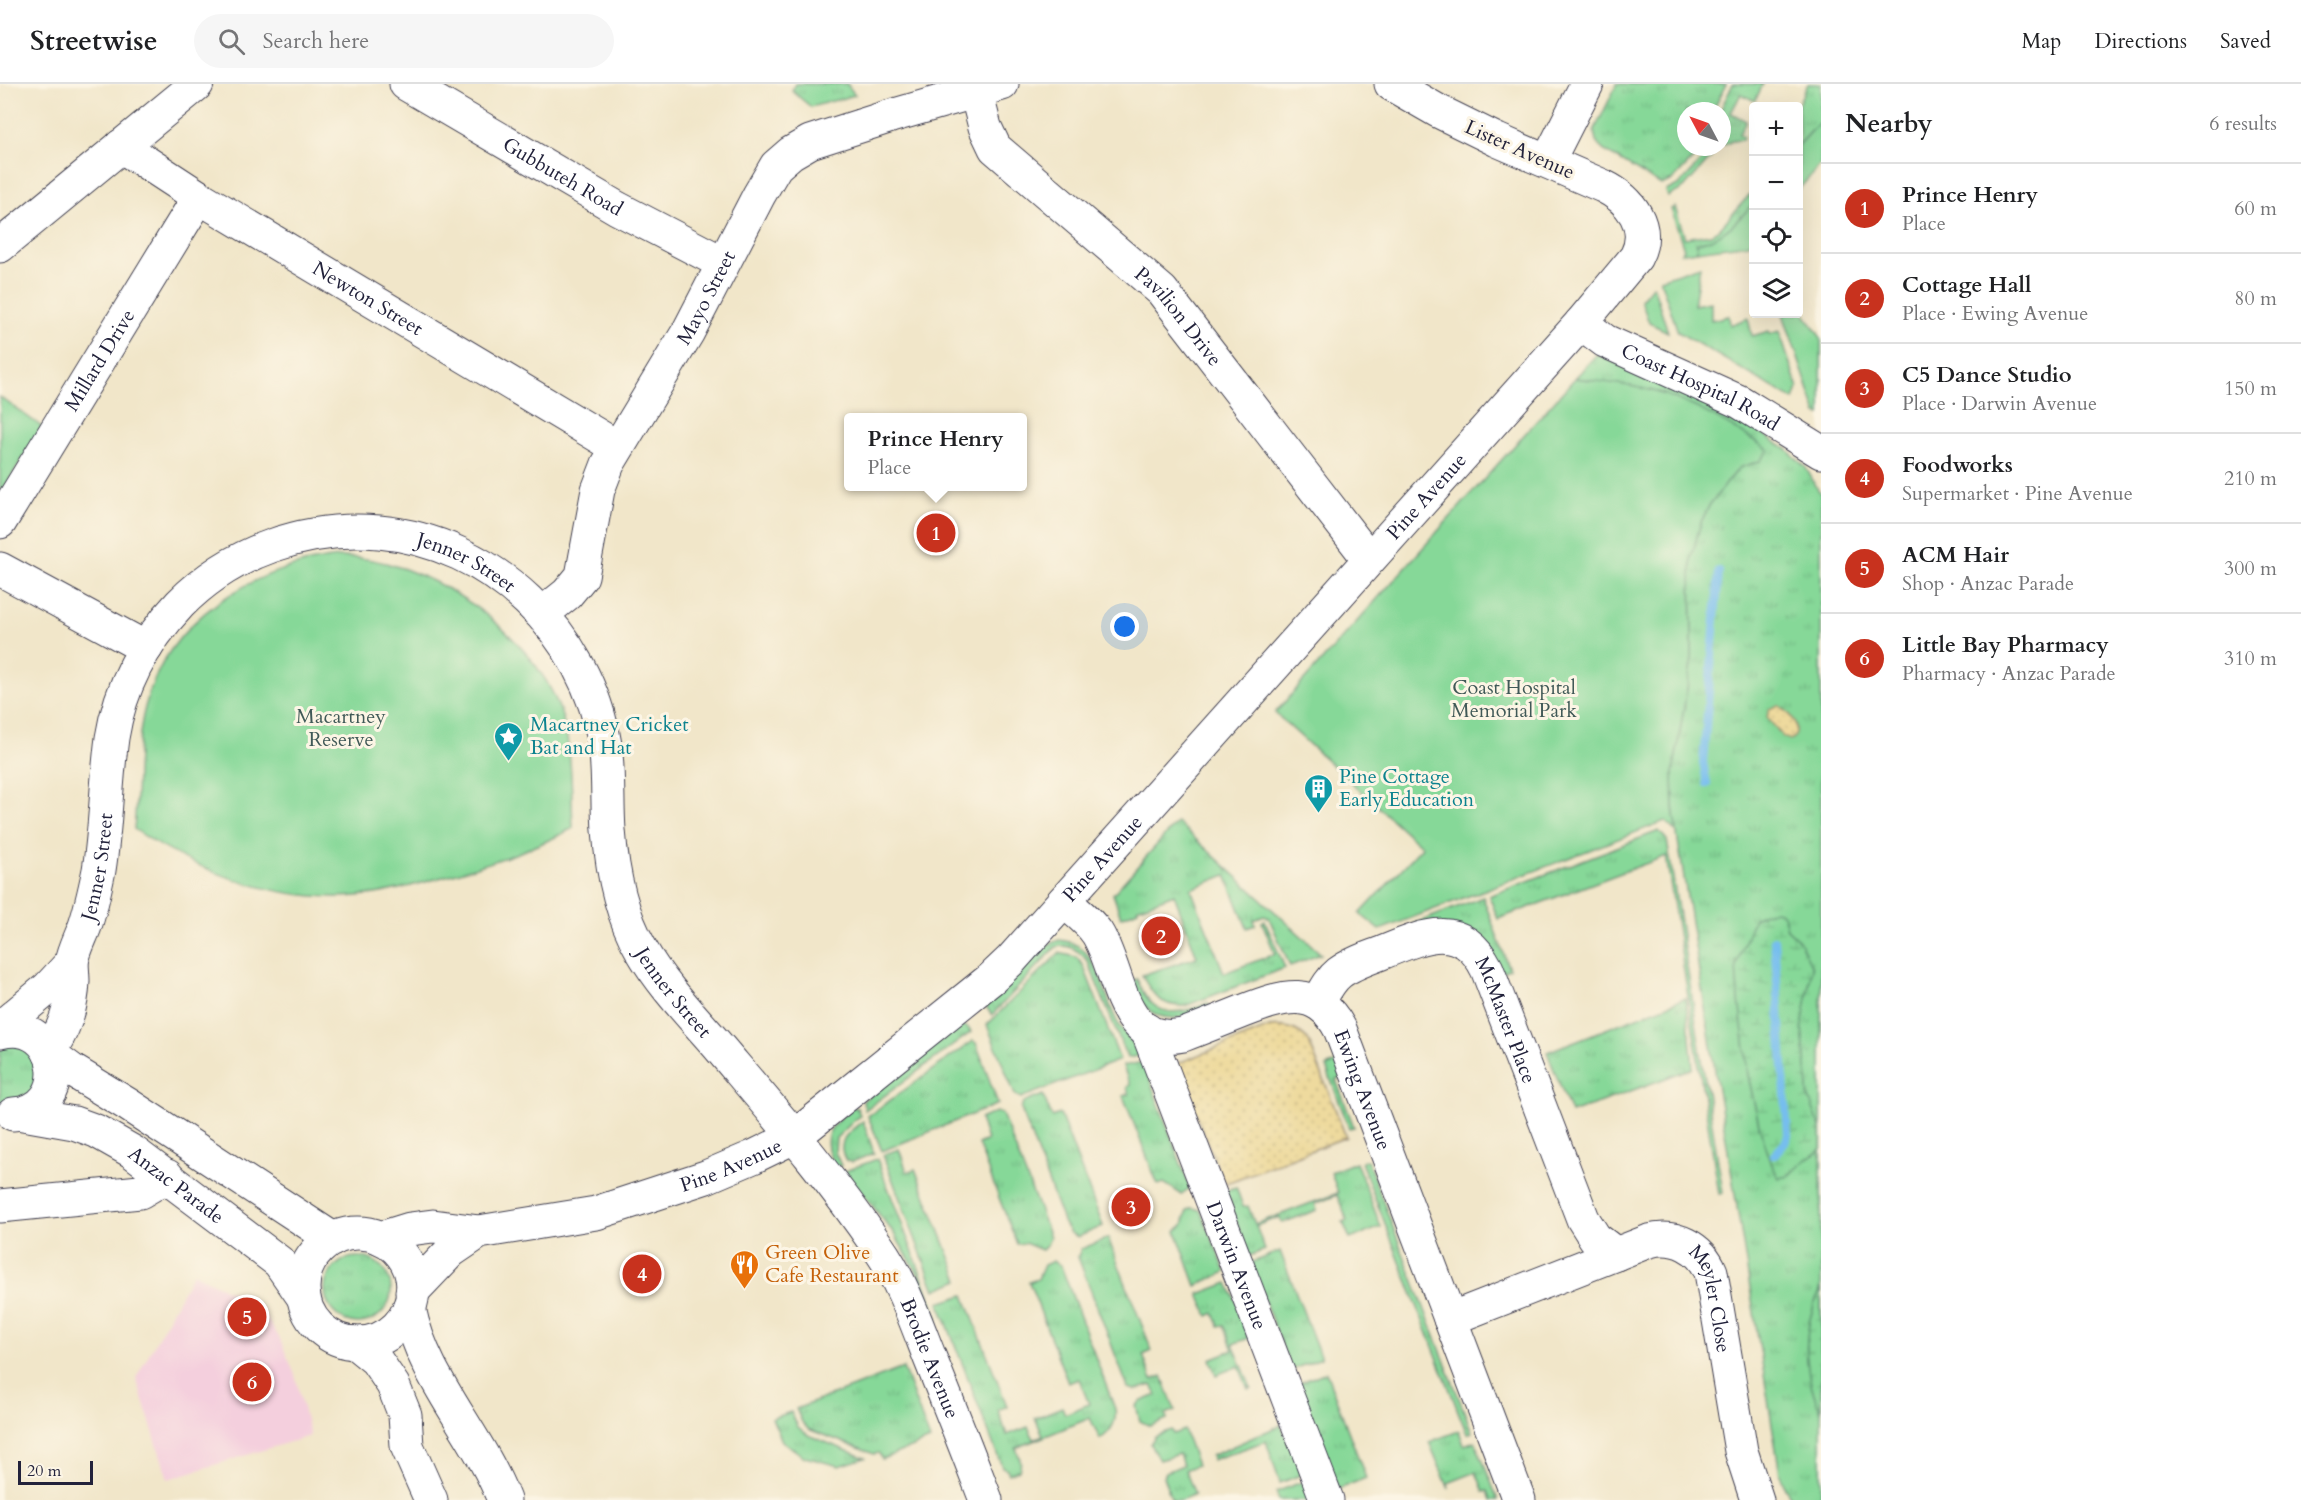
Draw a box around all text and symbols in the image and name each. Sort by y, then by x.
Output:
search box [194,14,614,68]
text: Streetwise [30,22,158,60]
icon: search [215,25,248,58]
text: Search here [263,26,369,56]
text: Map [2021,27,2061,56]
text: Directions [2094,27,2187,56]
text: Saved [2220,27,2271,56]
north arrow [1677,102,1731,156]
map controls [1749,102,1803,318]
button: + [1749,102,1803,156]
text: Nearby [1845,106,1933,141]
text: 6 results [2209,110,2277,137]
street label: Lister Avenue [1461,113,1579,186]
street label: Gubbuteh Road [498,131,628,223]
button: − [1749,156,1803,210]
text: Prince Henry [1902,180,2038,210]
text: 1 [1859,195,1870,222]
text: 60 m [2234,195,2277,222]
button: locate [1749,210,1803,264]
text: Place [1902,210,1946,237]
street label: Mayo Street [670,245,742,350]
street label: Newton Street [307,255,428,342]
street label: Pavilion Drive [1129,261,1228,372]
button: layers [1749,264,1803,318]
text: Cottage Hall [1902,270,2031,300]
text: 2 [1859,285,1870,312]
text: 80 m [2234,285,2277,312]
text: Place · Ewing Avenue [1902,300,2088,327]
street label: Millard Drive [58,304,141,416]
street label: Coast Hospital Road [1617,337,1785,437]
text: C5 Dance Studio [1902,360,2072,390]
text: 3 [1859,375,1870,402]
text: 150 m [2224,375,2277,402]
text: Place · Darwin Avenue [1902,390,2097,417]
popup [844,413,1027,491]
text: Prince Henry [868,424,1003,454]
street label: Pine Avenue [1380,447,1473,546]
text: Foodworks [1902,450,2013,480]
text: Place [868,454,911,481]
text: 4 [1859,465,1870,492]
text: 210 m [2224,465,2277,492]
text: Supermarket · Pine Avenue [1902,480,2133,507]
pin: 1 [916,510,956,556]
street label: Jenner Street [411,525,522,599]
text: ACM Hair [1902,540,2009,570]
text: 5 [1859,555,1870,582]
text: 300 m [2224,555,2277,582]
text: Shop · Anzac Parade [1902,570,2074,597]
your location [1110,612,1139,641]
text: Little Bay Pharmacy [1902,630,2109,660]
text: 6 [1859,645,1870,672]
text: 310 m [2224,645,2277,672]
text: Pharmacy · Anzac Parade [1902,660,2116,687]
park label: Coast Hospital Memorial Park [1451,674,1577,724]
park label: Macartney Reserve [296,703,386,753]
place label: Macartney Cricket Bat and Hat [530,711,689,761]
place icon: Macartney Cricket Bat and Hat [493,720,525,762]
place label: Pine Cottage Early Education [1339,763,1475,813]
building icon: Pine Cottage Early Education [1302,772,1334,814]
street label: Pine Avenue [1056,809,1149,908]
street label: Jenner Street [74,811,119,927]
pin: 2 [1142,914,1180,958]
street label: Jenner Street [627,940,718,1044]
street label: McMaster Place [1469,951,1543,1087]
street label: Ewing Avenue [1327,1026,1398,1154]
street label: Pine Avenue [676,1132,786,1199]
street label: Anzac Parade [122,1140,230,1230]
pin: 3 [1112,1184,1150,1230]
street label: Darwin Avenue [1200,1197,1274,1334]
street label: Meyler Close [1683,1238,1737,1355]
place label: Green Olive Cafe Restaurant [765,1239,899,1289]
restaurant icon: Green Olive Cafe Restaurant [728,1248,760,1290]
pin: 4 [622,1252,662,1296]
pin: 5 [228,1294,266,1340]
street label: Brodie Avenue [894,1294,966,1423]
pin: 6 [232,1360,272,1404]
scale bar [18,1458,93,1486]
text: 20 m [27,1460,61,1482]

